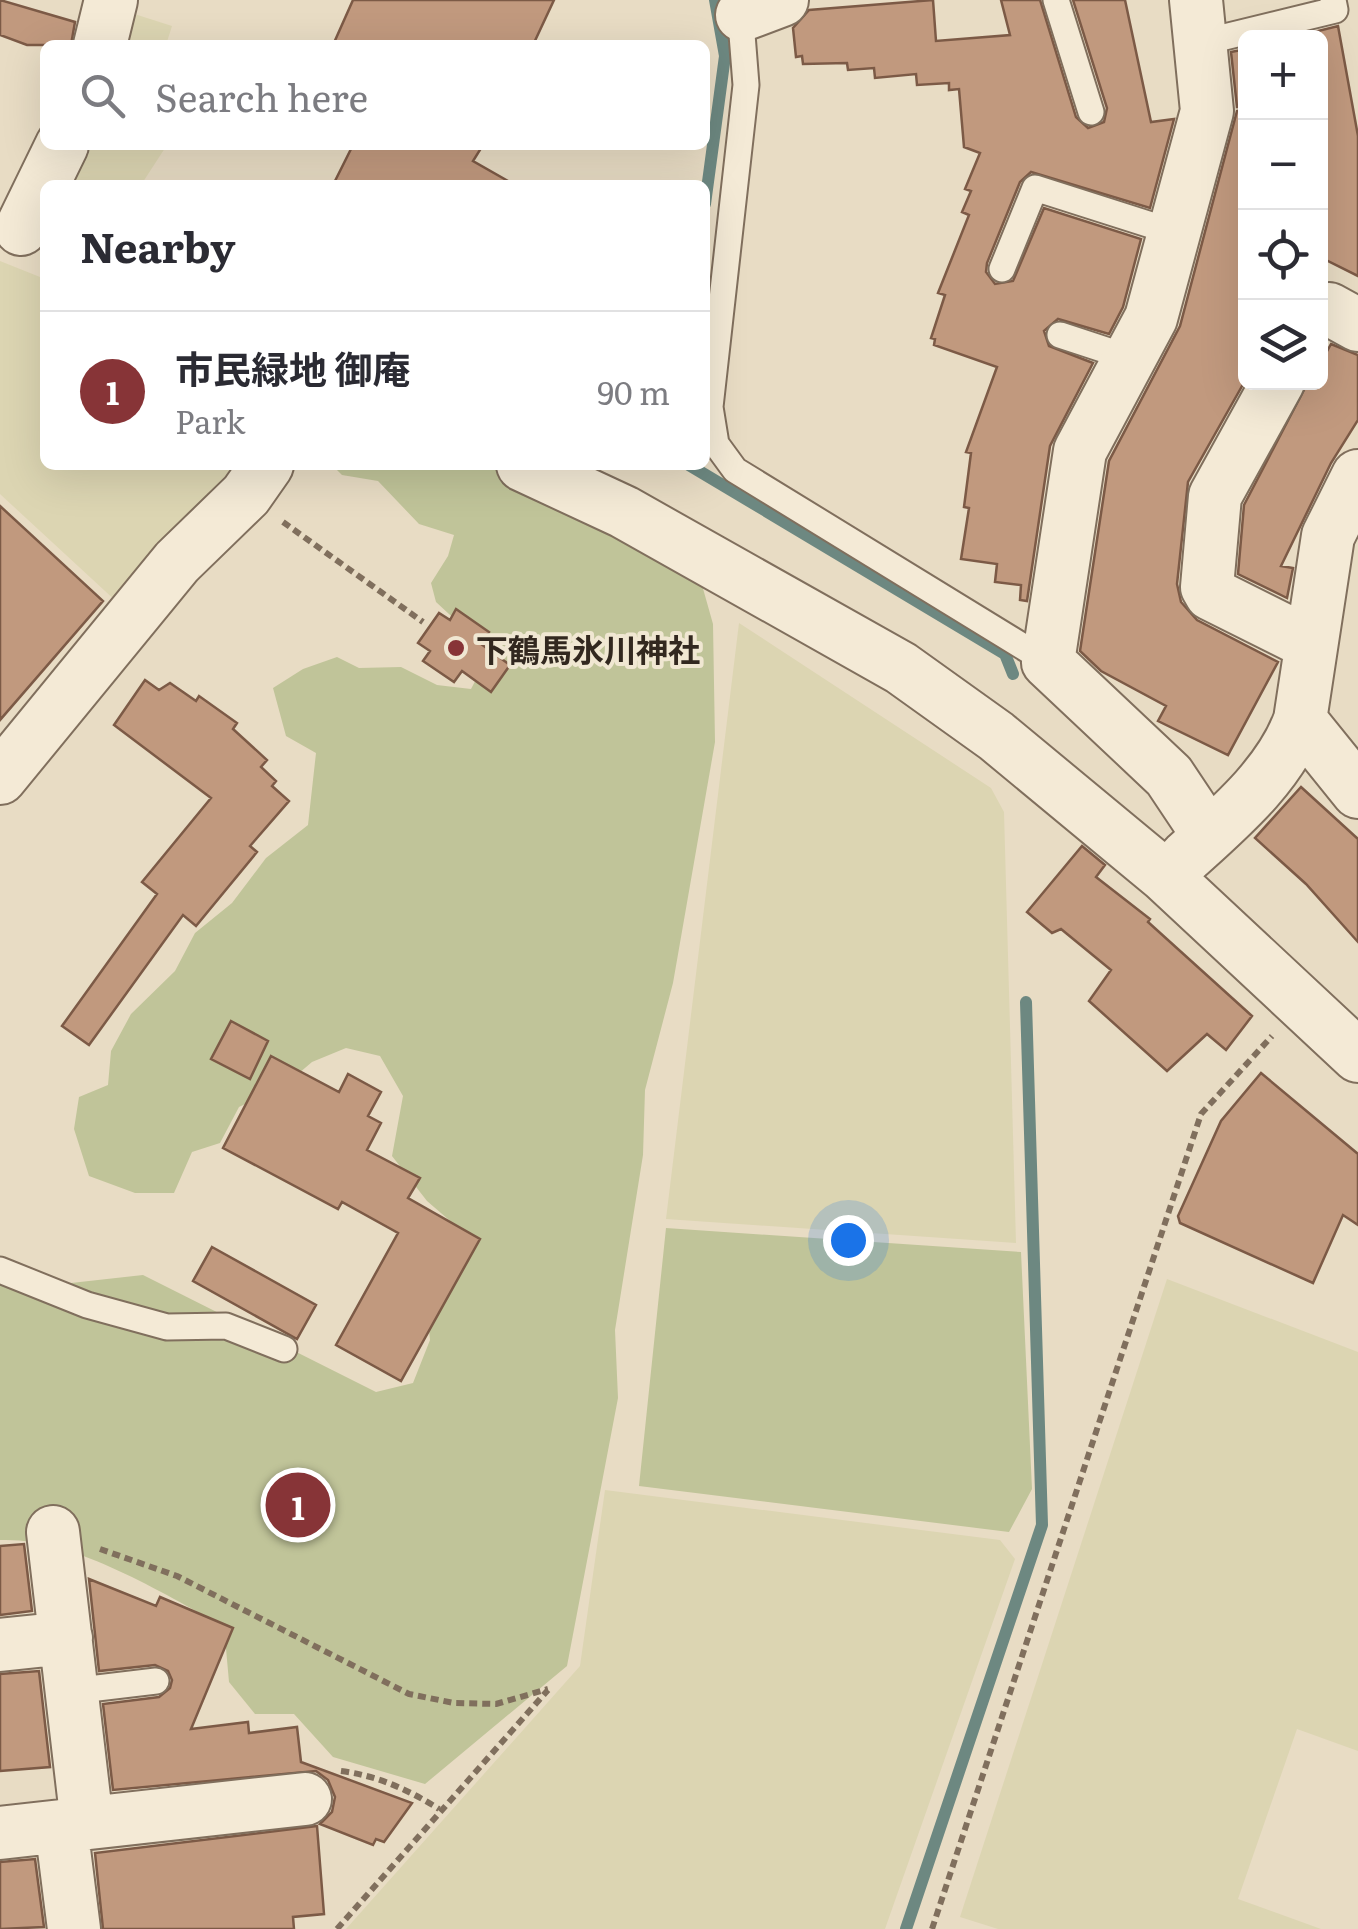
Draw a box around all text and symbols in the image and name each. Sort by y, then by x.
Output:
map controls [1238,30,1328,390]
button: + [1238,30,1328,120]
search box [40,40,710,150]
text: Search here [155,67,368,124]
icon: search [75,68,130,123]
button: − [1238,120,1328,210]
button: locate [1238,210,1328,300]
text: Nearby [80,214,236,276]
button: layers [1238,300,1328,390]
text: 市民緑地 御庵 [175,339,411,396]
text: 1 [106,367,119,415]
text: 90 m [597,367,670,415]
text: Park [175,396,245,444]
place label: 下鶴馬氷川神社 [476,624,700,672]
marker: 下鶴馬氷川神社 [445,637,467,659]
your location [823,1215,874,1266]
pin: 1 [266,1468,330,1542]

